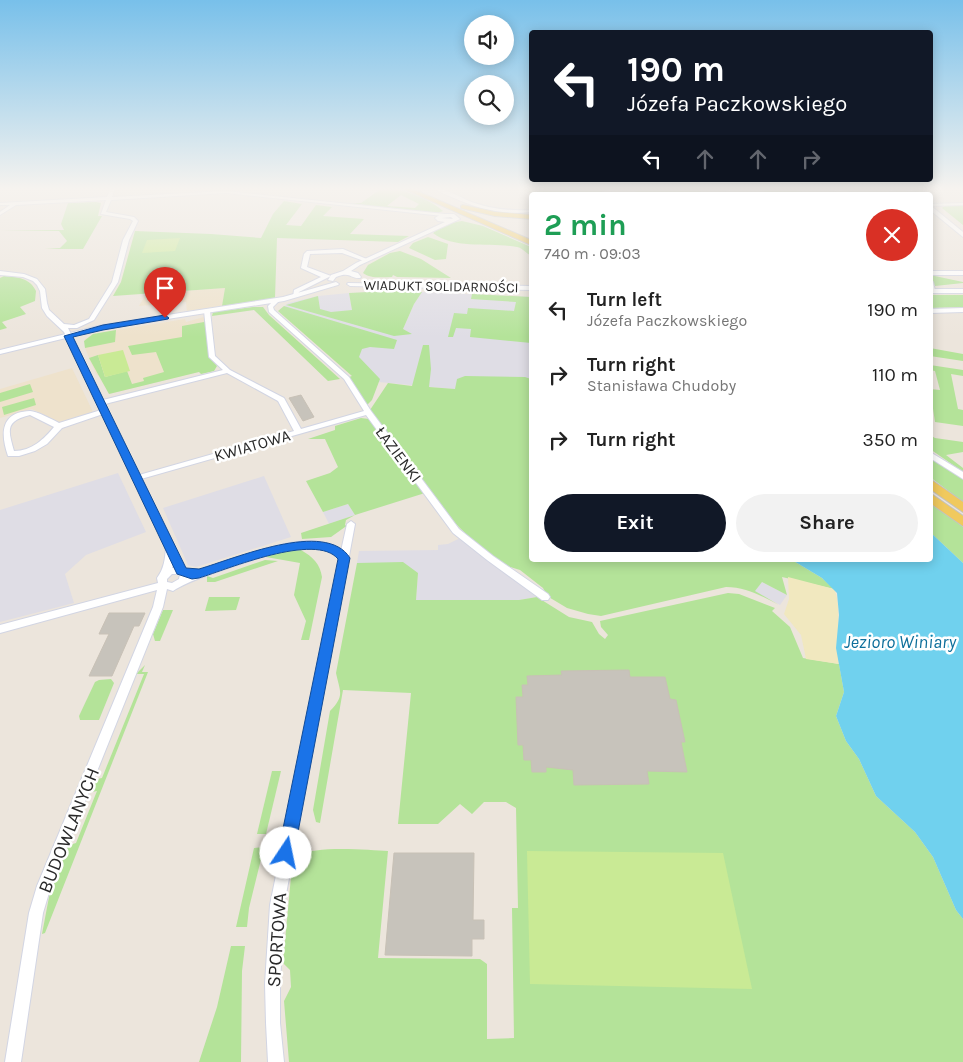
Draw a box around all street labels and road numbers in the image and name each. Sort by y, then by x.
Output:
street label: WIADUKT SOLIDARNOŚCI [363,277,519,296]
street label: ŁAZIENKI [372,423,426,486]
street label: KWIATOWA [212,426,292,465]
street label: BUDOWLANYCH [34,764,104,896]
street label: SPORTOWA [263,892,291,988]

